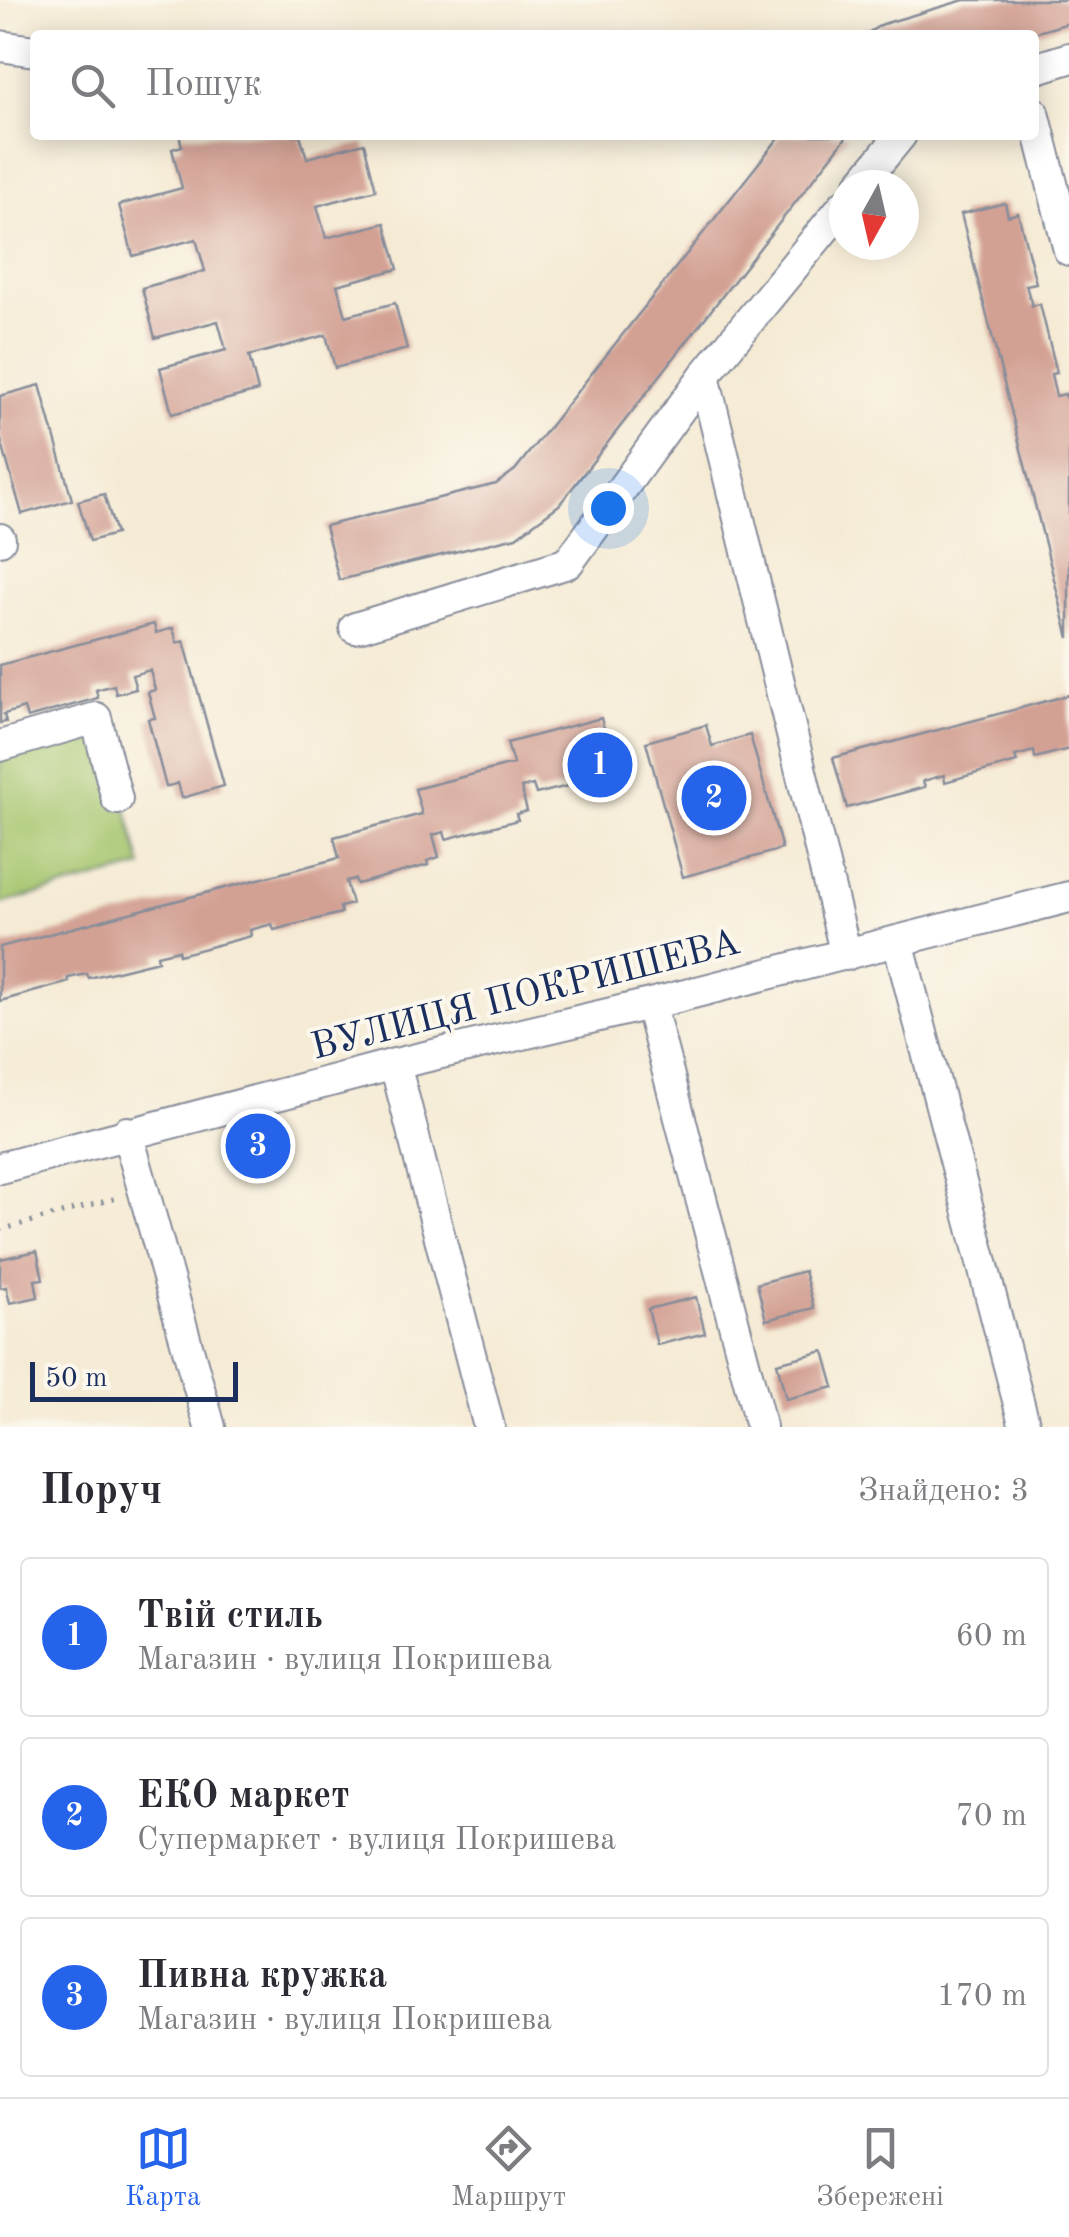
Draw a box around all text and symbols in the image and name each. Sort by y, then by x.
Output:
search box [30,30,1039,140]
icon: search [65,58,120,113]
text: Пошук [145,66,262,104]
north arrow [829,170,919,260]
your location [583,483,634,534]
pin: 1 [568,728,632,802]
pin: 2 [682,760,746,836]
street label: ВУЛИЦЯ ПОКРИШЕВА [307,924,744,1068]
pin: 3 [226,1108,290,1184]
scale bar [30,1357,238,1402]
text: 50 m [45,1365,108,1393]
text: Поруч [40,1471,162,1513]
text: Знайдено: 3 [858,1476,1029,1508]
text: Твій стиль [137,1598,323,1636]
text: 1 [65,1621,84,1653]
text: 60 m [956,1621,1027,1653]
text: Магазин · вулиця Покришева [137,1645,552,1677]
text: ЕКО маркет [137,1778,350,1816]
text: 2 [65,1801,84,1833]
text: 70 m [956,1801,1027,1833]
text: Супермаркет · вулиця Покришева [137,1825,616,1857]
text: Пивна кружка [137,1958,387,1996]
text: 3 [65,1981,84,2013]
text: 170 m [937,1981,1027,2013]
text: Магазин · вулиця Покришева [137,2005,552,2037]
tab: Карта [125,2121,201,2216]
tab: Маршрут [451,2121,566,2216]
tab: Збережені [816,2121,944,2216]

